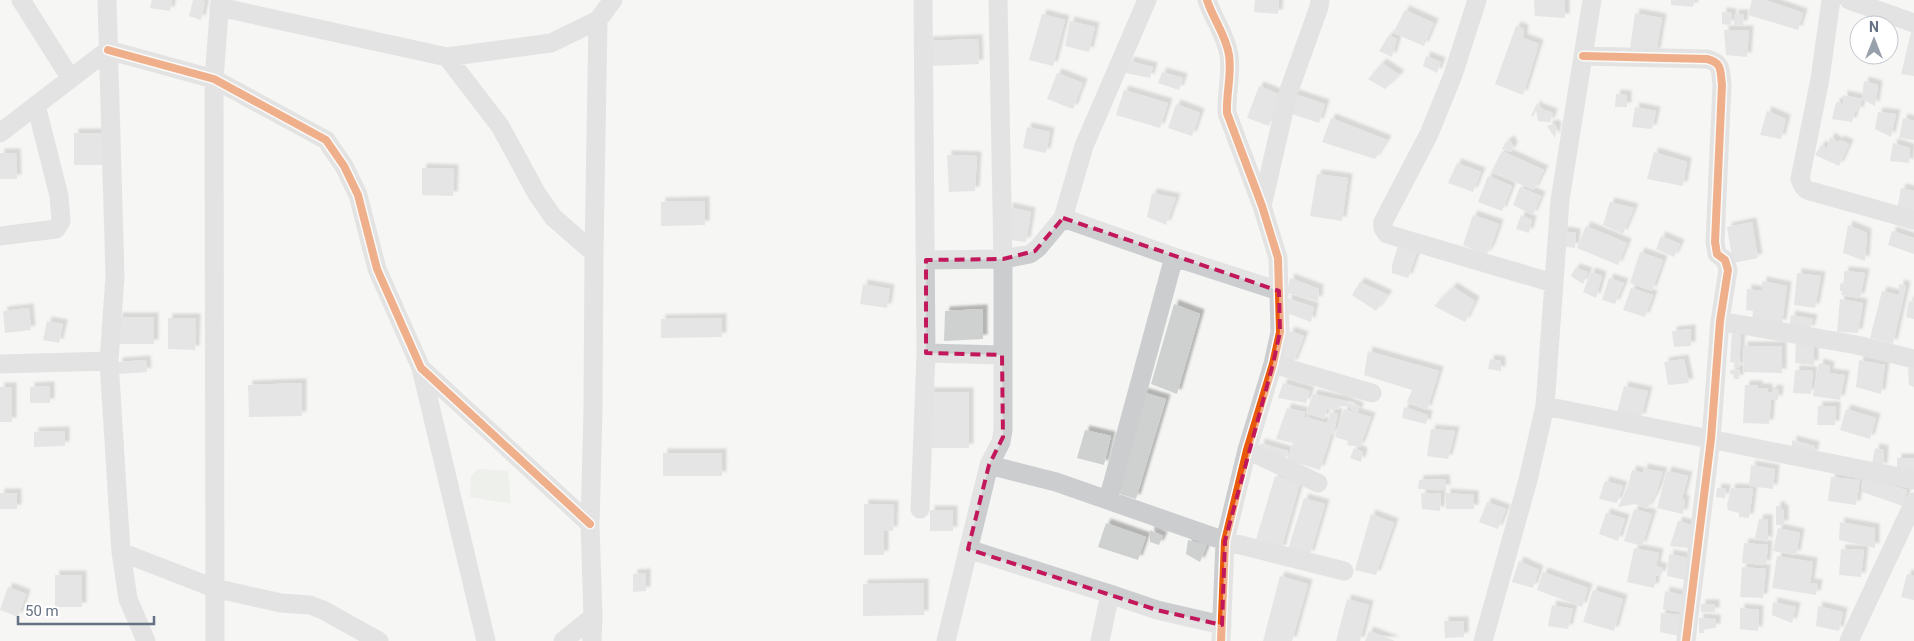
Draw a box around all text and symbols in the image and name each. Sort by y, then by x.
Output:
north arrow [1849,15,1899,65]
text: N [1869,19,1879,35]
scale bar [18,594,154,626]
text: 50 m [25,602,59,620]

